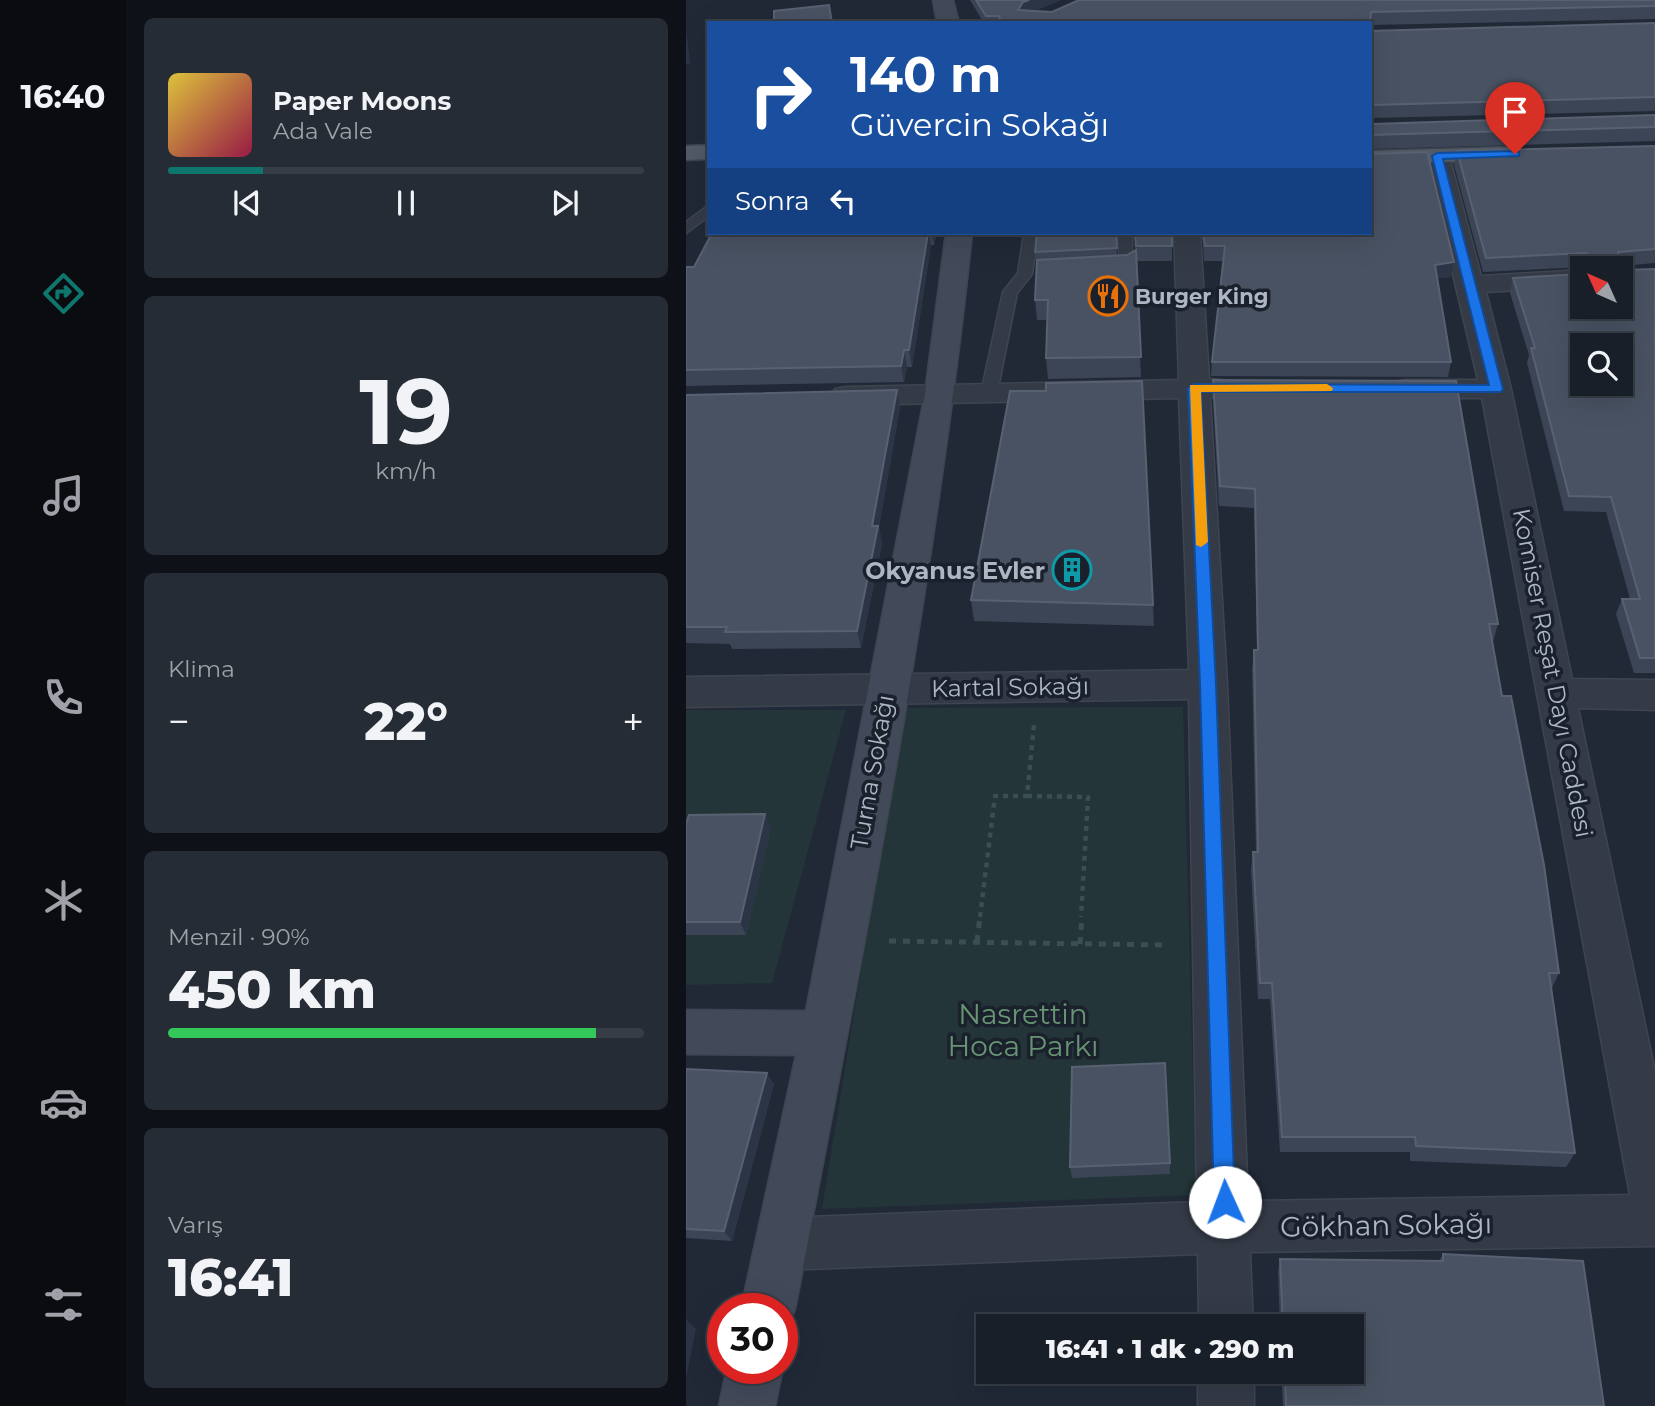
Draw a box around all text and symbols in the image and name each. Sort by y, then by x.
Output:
text: 140 m [850,45,1002,104]
icon: right [735,49,826,140]
text: 16:40 [20,77,106,116]
pin [1485,82,1545,154]
text: Paper Moons [273,85,451,117]
icon: arrive [1496,93,1534,131]
text: Güvercin Sokağı [850,105,1109,144]
text: Ada Vale [273,117,373,145]
icon: left [824,182,862,220]
icon: previous [228,184,266,222]
icon: pause [387,184,425,222]
icon: next [546,184,584,222]
text: Sonra [735,185,810,217]
north arrow [1570,256,1633,318]
map controls [1570,256,1633,396]
icon: directions [39,269,88,318]
restaurant icon: Burger King [1087,275,1129,317]
place label: Burger King [1135,284,1268,309]
button: search [1570,333,1633,396]
text: 19 [359,356,453,467]
text: km/h [375,457,437,485]
icon: music [39,471,88,520]
street label: Komiser Reşat Dayı Caddesi [1507,506,1599,840]
building icon: Okyanus Evler [1051,549,1093,591]
place label: Okyanus Evler [865,556,1045,585]
text: Klima [168,655,235,683]
street label: Kartal Sokağı [931,671,1089,703]
icon: phone [39,673,88,722]
text: 22° [364,690,448,753]
street label: Turna Sokağı [844,692,900,852]
text: − [168,698,190,745]
text: + [622,698,644,745]
icon: climate [39,876,88,925]
text: Menzil · 90% [168,923,310,951]
text: 450 km [168,958,376,1021]
park label: Nasrettin Hoca Parkı [947,997,1099,1063]
icon: car [39,1078,88,1127]
position arrow [1188,1165,1262,1239]
street label: Gökhan Sokağı [1280,1206,1492,1244]
text: Varış [168,1211,223,1239]
text: 16:41 [168,1246,294,1309]
icon: filters [39,1280,88,1329]
speed limit sign: 30 [707,1293,798,1384]
text: 16:41 · 1 dk · 290 m [1046,1333,1294,1365]

